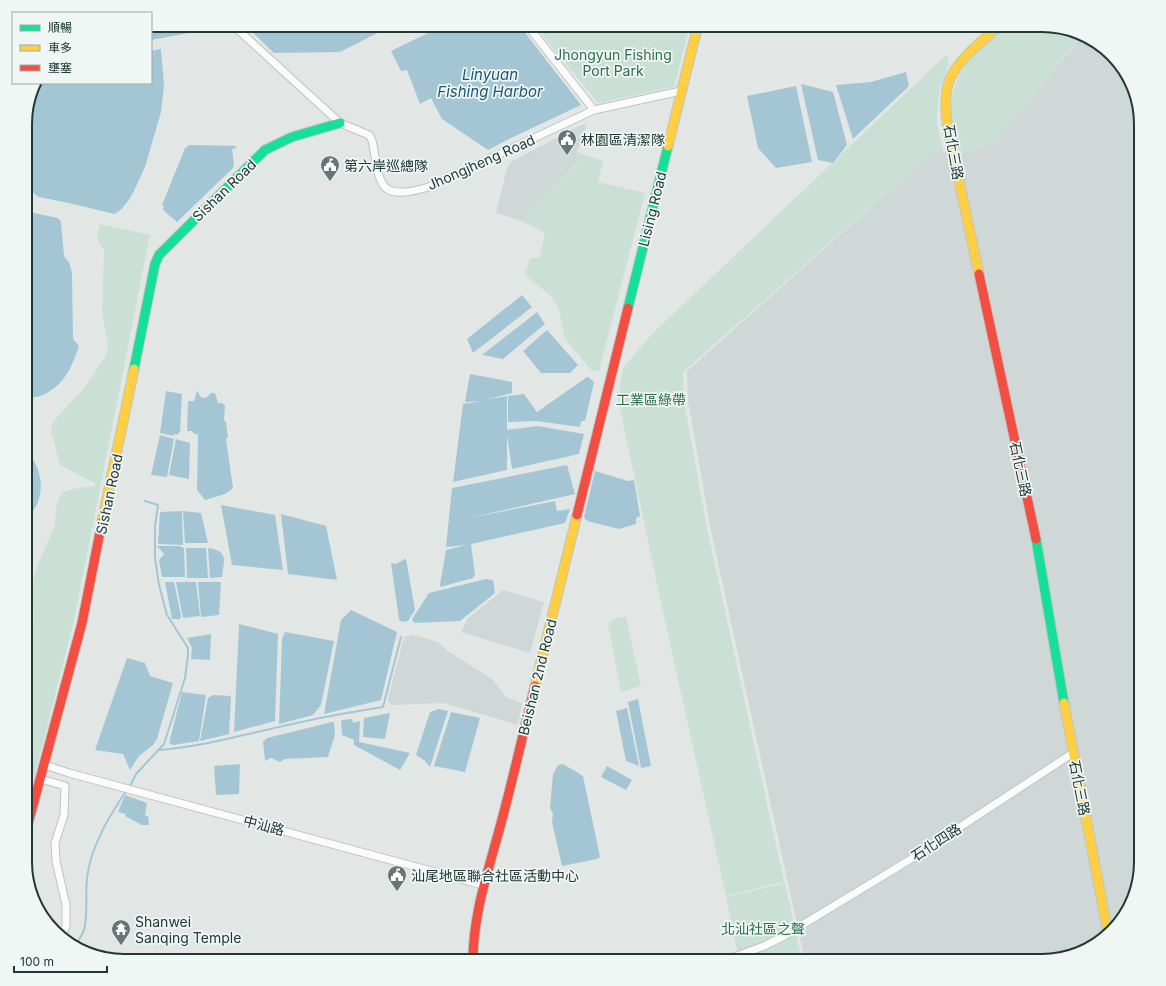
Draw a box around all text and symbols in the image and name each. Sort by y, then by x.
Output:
legend [12,12,152,84]
text: 順暢 [48,20,72,35]
text: 車多 [48,40,72,55]
park label: Jhongyun Fishing Port Park [554,46,672,79]
text: 壅塞 [48,60,72,75]
water label: Linyuan Fishing Harbor [437,65,543,101]
street label: 石化三路 [941,123,967,181]
public building icon: 林園區清潔隊 [556,128,578,156]
street label: Jhongjheng Road [425,131,537,193]
place label: 林園區清潔隊 [581,131,665,148]
public building icon: 第六岸巡總隊 [319,154,341,182]
street label: Sishan Road [189,155,259,225]
place label: 第六岸巡總隊 [344,157,428,174]
street label: Lising Road [634,170,670,248]
park label: 工業區綠帶 [616,391,686,408]
street label: 石化三路 [1007,440,1035,498]
street label: Sishan Road [92,452,126,536]
street label: Beishan 2nd Road [514,617,560,737]
street label: 石化三路 [1066,759,1094,817]
street label: 中汕路 [242,811,286,839]
street label: 石化四路 [908,820,964,864]
public building icon: 汕尾地區聯合社區活動中心 [386,864,408,892]
place label: 汕尾地區聯合社區活動中心 [411,867,579,884]
place label: Shanwei Sanqing Temple [135,913,241,946]
temple icon: Shanwei Sanqing Temple [110,918,132,946]
park label: 北汕社區之聲 [721,920,805,937]
scale bar [14,948,107,974]
text: 100 m [20,954,54,969]

